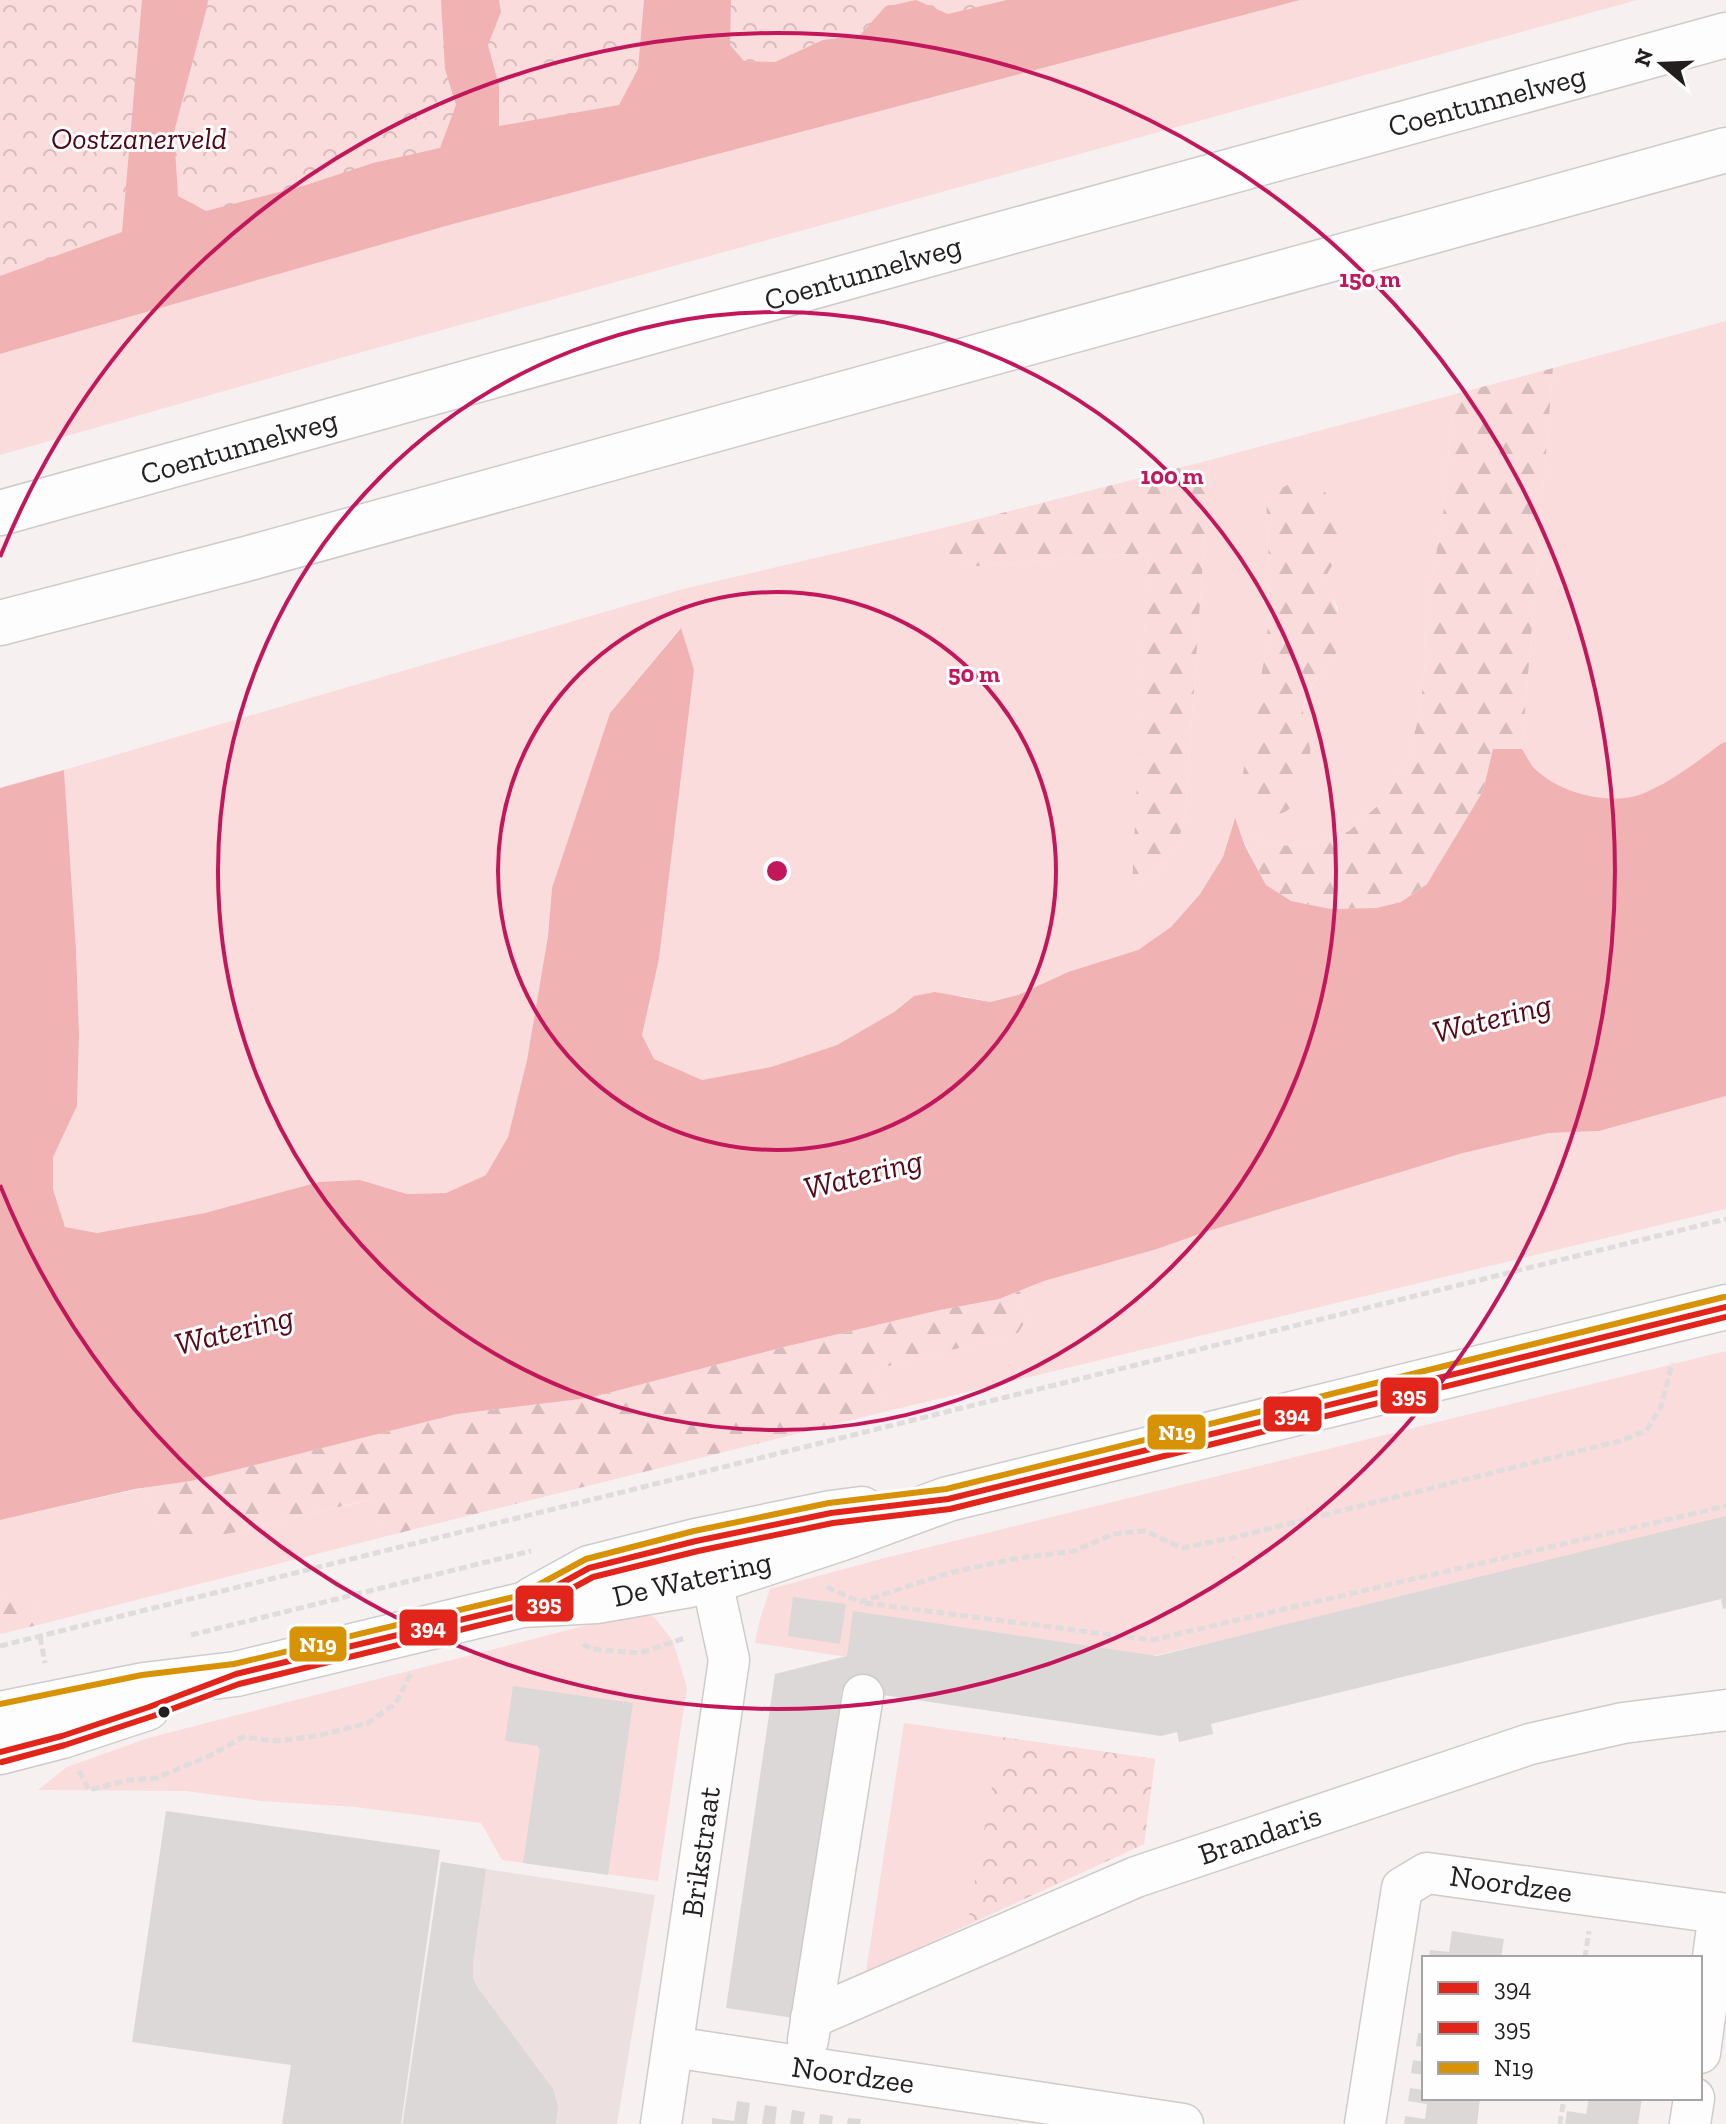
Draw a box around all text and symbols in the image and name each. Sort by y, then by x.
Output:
north arrow [1622,24,1702,104]
text: N [1628,45,1659,70]
street label: Coentunnelweg [1384,57,1590,145]
park label: Oostzanerveld [51,121,227,157]
street label: Coentunnelweg [760,228,966,318]
text: 150 m [1339,264,1401,293]
street label: Coentunnelweg [136,402,342,492]
text: 100 m [1141,461,1203,490]
text: 50 m [948,659,1000,688]
centre of rings [763,857,791,885]
water label: Watering [1429,985,1556,1051]
water label: Watering [800,1141,927,1207]
water label: Watering [171,1297,298,1363]
line badge: 395 [1379,1376,1440,1415]
text: 395 [1392,1382,1426,1409]
line badge: 394 [1262,1395,1323,1433]
text: 394 [1274,1401,1310,1428]
line badge: N19 [1146,1413,1207,1451]
text: N19 [1158,1419,1196,1446]
street label: De Watering [609,1543,775,1615]
line badge: 395 [514,1584,575,1623]
text: 395 [527,1590,561,1617]
line badge: 394 [398,1608,459,1647]
text: 394 [410,1614,446,1641]
line badge: N19 [288,1625,348,1663]
text: N19 [299,1631,337,1658]
unlabelled marker [156,1704,172,1720]
street label: Brikstraat [674,1784,728,1920]
street label: Brandaris [1194,1797,1326,1873]
street label: Noordzee [1447,1858,1575,1910]
legend [1422,1956,1702,2100]
text: 394 [1494,1973,1531,2002]
text: 395 [1494,2013,1531,2042]
street label: Noordzee [789,2049,917,2101]
text: N19 [1494,2053,1534,2082]

